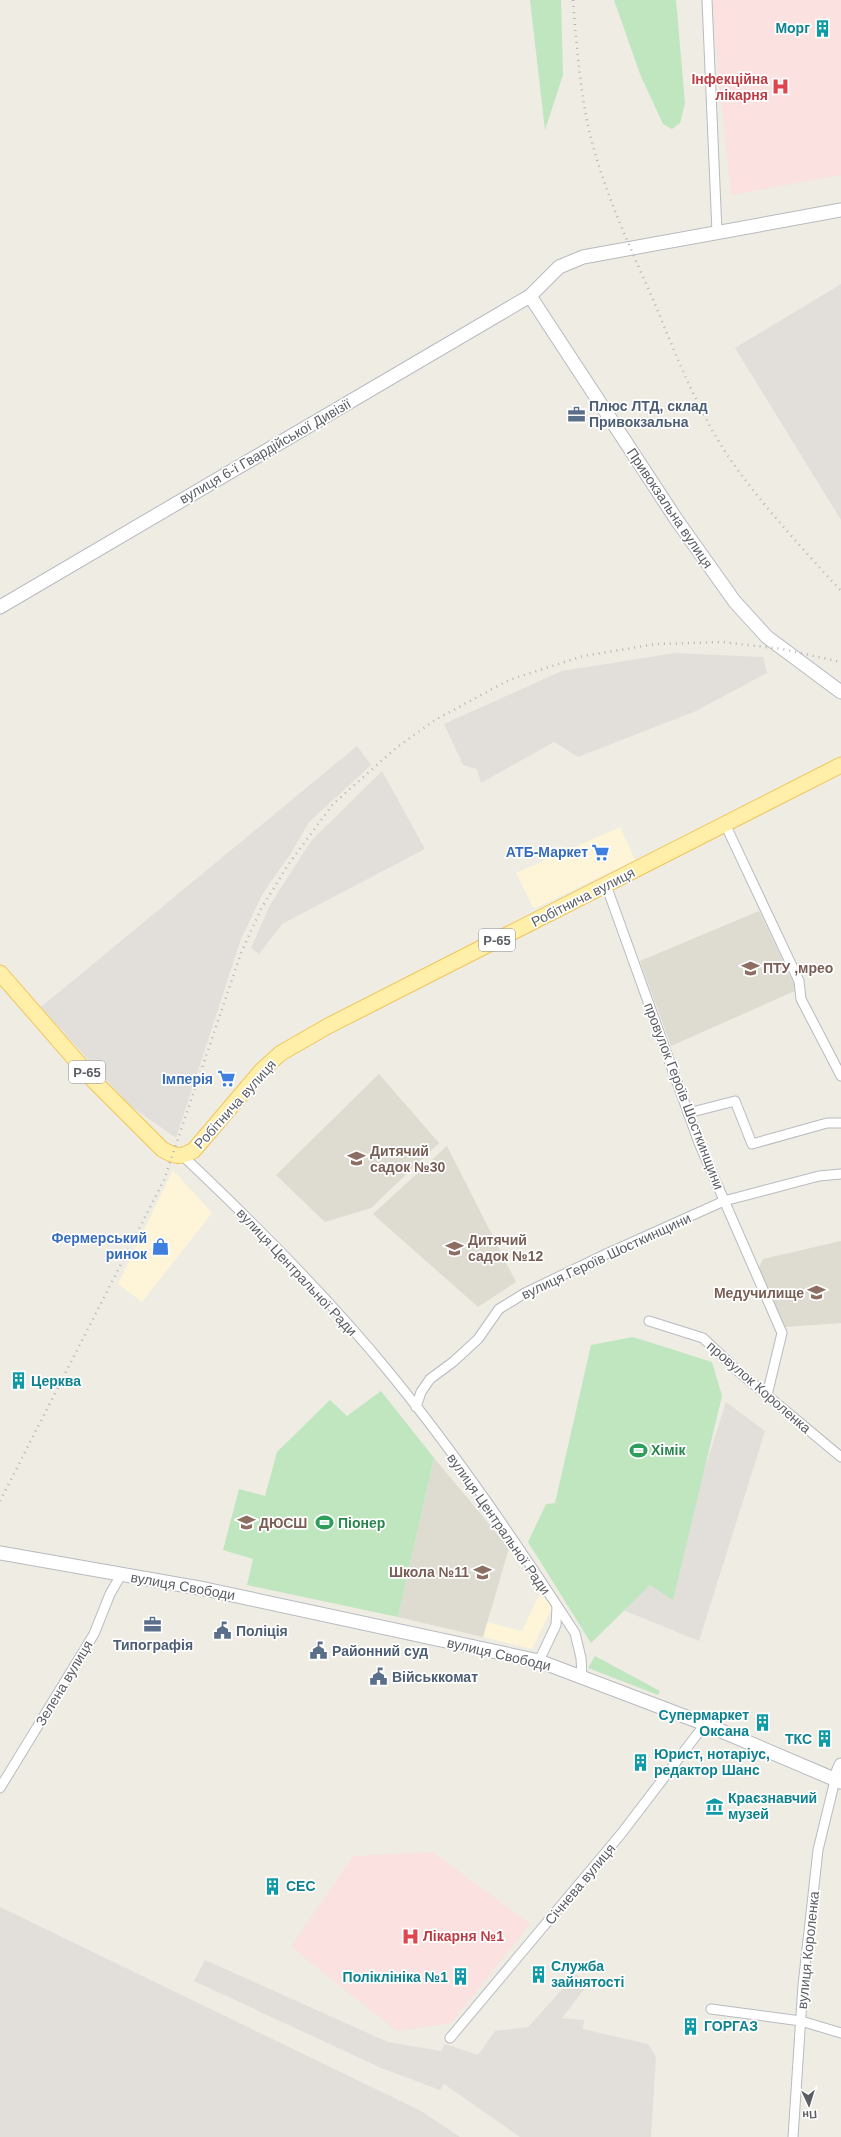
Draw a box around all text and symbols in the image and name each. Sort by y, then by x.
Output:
building icon: Морг [813,18,833,38]
place label: Морг [775,20,810,36]
place label: Інфекційна лікарня [691,71,768,103]
hospital icon: Інфекційна лікарня [771,77,791,97]
street label: вулиця 6-ї Гвардійської Дивізії [176,395,354,507]
place label: Плюс ЛТД, склад Привокзальна [589,398,708,430]
office icon: Плюс ЛТД, склад Привокзальна [566,404,586,424]
street label: Привокзальна вулиця [624,445,716,571]
supermarket icon: АТБ-Маркет [591,842,611,862]
place label: АТБ-Маркет [506,844,588,860]
street label: Робітнича вулиця [529,864,637,930]
road number: Р-65 [479,929,515,951]
school or university icon: ПТУ ,мрео [740,958,760,978]
place label: ПТУ ,мрео [763,960,833,976]
street label: провулок Героїв Шосткинщини [641,1000,727,1192]
street label: Робітнича вулиця [191,1056,279,1152]
road number: Р-65 [69,1061,105,1083]
supermarket icon: Імперія [216,1069,236,1089]
place label: Імперія [162,1071,213,1087]
place label: Дитячий садок №30 [370,1143,445,1175]
school or university icon: Дитячий садок №30 [347,1149,367,1169]
street label: вулиця Центральної Ради [234,1205,360,1339]
street label: вулиця Героїв Шосткинщини [519,1210,693,1302]
place label: Фермерський ринок [52,1230,148,1262]
place label: Дитячий садок №12 [468,1232,543,1264]
shop icon: Фермерський ринок [150,1236,170,1256]
school or university icon: Дитячий садок №12 [445,1238,465,1258]
school or university icon: Медучилище [807,1283,827,1303]
place label: Медучилище [714,1285,804,1301]
street label: провулок Короленка [704,1338,814,1437]
building icon: Церква [8,1371,28,1391]
place label: Церква [31,1373,81,1389]
sports icon: Хімік [628,1440,648,1460]
place label: Хімік [651,1442,686,1458]
street label: вулиця Центральної Ради [444,1450,554,1598]
school or university icon: ДЮСШ [236,1513,256,1533]
sports icon: Піонер [315,1513,335,1533]
place label: ДЮСШ [259,1515,307,1531]
place label: Піонер [338,1515,385,1531]
school or university icon: Школа №11 [472,1562,492,1582]
place label: Школа №11 [389,1564,469,1580]
street label: вулиця Свободи [129,1569,237,1603]
office icon: Типографія [143,1615,163,1635]
public building icon: Поліція [213,1621,233,1641]
place label: Поліція [236,1623,288,1639]
street label: вулиця Свободи [446,1634,552,1674]
street label: Зелена вулиця [32,1637,96,1729]
place label: Типографія [113,1637,193,1653]
public building icon: Районний суд [309,1641,329,1661]
place label: Районний суд [332,1643,428,1659]
public building icon: Військкомат [369,1667,389,1687]
place label: Військкомат [392,1669,478,1685]
place label: Супермаркет Оксана [659,1707,749,1739]
building icon: Супермаркет Оксана [752,1713,772,1733]
building icon: ТКС [815,1729,835,1749]
place label: ТКС [785,1731,812,1747]
place label: Юрист, нотаріус, редактор Шанс [654,1746,770,1778]
building icon: Юрист, нотаріус, редактор Шанс [631,1752,651,1772]
place label: Краєзнавчий музей [728,1790,817,1822]
museum icon: Краєзнавчий музей [705,1796,725,1816]
street label: Січнева вулиця [542,1840,618,1928]
building icon: СЕС [263,1876,283,1896]
place label: СЕС [286,1878,316,1894]
street label: вулиця Короленка [794,1890,822,2010]
hospital icon: Лікарня №1 [400,1926,420,1946]
place label: Лікарня №1 [423,1928,504,1944]
place label: Служба зайнятості [551,1958,624,1990]
building icon: Служба зайнятості [528,1964,548,1984]
building icon: Поліклініка №1 [451,1967,471,1987]
place label: Поліклініка №1 [343,1969,448,1985]
building icon: ГОРГАЗ [681,2016,701,2036]
place label: ГОРГАЗ [704,2018,758,2034]
north arrow [789,2085,829,2125]
text: Пн [802,2108,817,2121]

